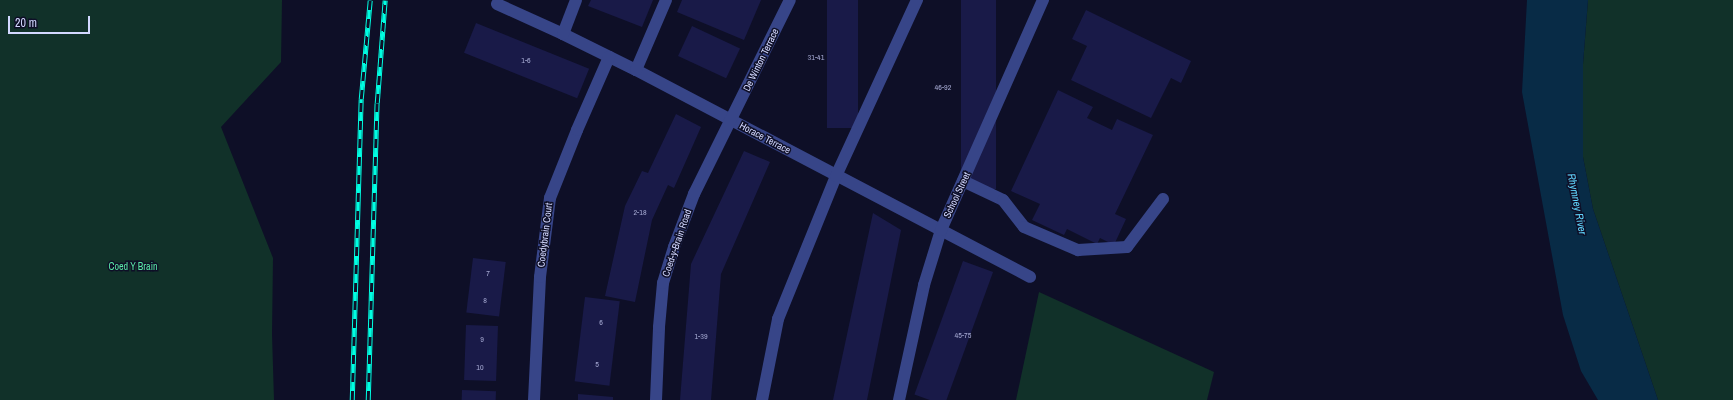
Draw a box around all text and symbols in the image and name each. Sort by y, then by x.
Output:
scale bar [10,8,92,34]
text: 20 m [15,15,37,31]
street label: De Winton Terrace [741,27,781,93]
house number: 31-41 [808,53,824,63]
house number: 1-6 [521,56,531,66]
house number: 46-92 [935,83,951,93]
street label: Horace Terrace [737,120,793,156]
street label: School Street [941,170,973,220]
water label: Rhymney River [1565,172,1589,236]
street label: Coedybrain Court [535,202,555,268]
house number: 2-18 [633,208,647,218]
street label: Coed-y-Brain Road [660,208,694,278]
park label: Coed Y Brain [108,261,158,273]
house number: 7 [486,269,490,279]
house number: 8 [483,296,487,306]
house number: 6 [599,318,603,328]
house number: 45-75 [955,331,971,341]
house number: 1-39 [694,332,708,342]
house number: 9 [480,335,484,345]
house number: 5 [595,360,599,370]
house number: 10 [476,363,484,373]

